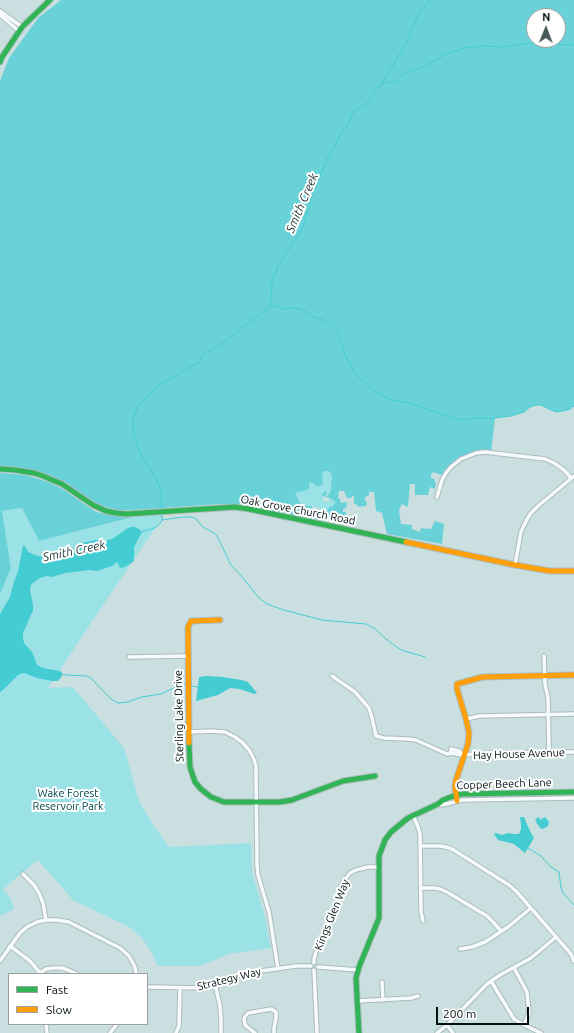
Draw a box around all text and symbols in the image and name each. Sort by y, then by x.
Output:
north arrow [526,8,566,48]
text: N [542,11,550,23]
water label: Smith Creek [283,171,321,235]
street label: Oak Grove Church Road [239,492,357,528]
water label: Smith Creek [41,537,107,565]
street label: Sterling Lake Drive [172,670,186,762]
street label: Hay House Avenue [473,746,565,762]
street label: Copper Beech Lane [456,776,552,792]
park label: Wake Forest Reservoir Park [32,786,104,812]
street label: Kings Glen Way [312,878,352,952]
street label: Strategy Way [196,965,262,993]
legend [8,973,148,1025]
text: Fast [46,983,68,996]
scale bar [438,999,531,1025]
text: Slow [46,1003,72,1016]
text: 200 m [443,1007,476,1020]

